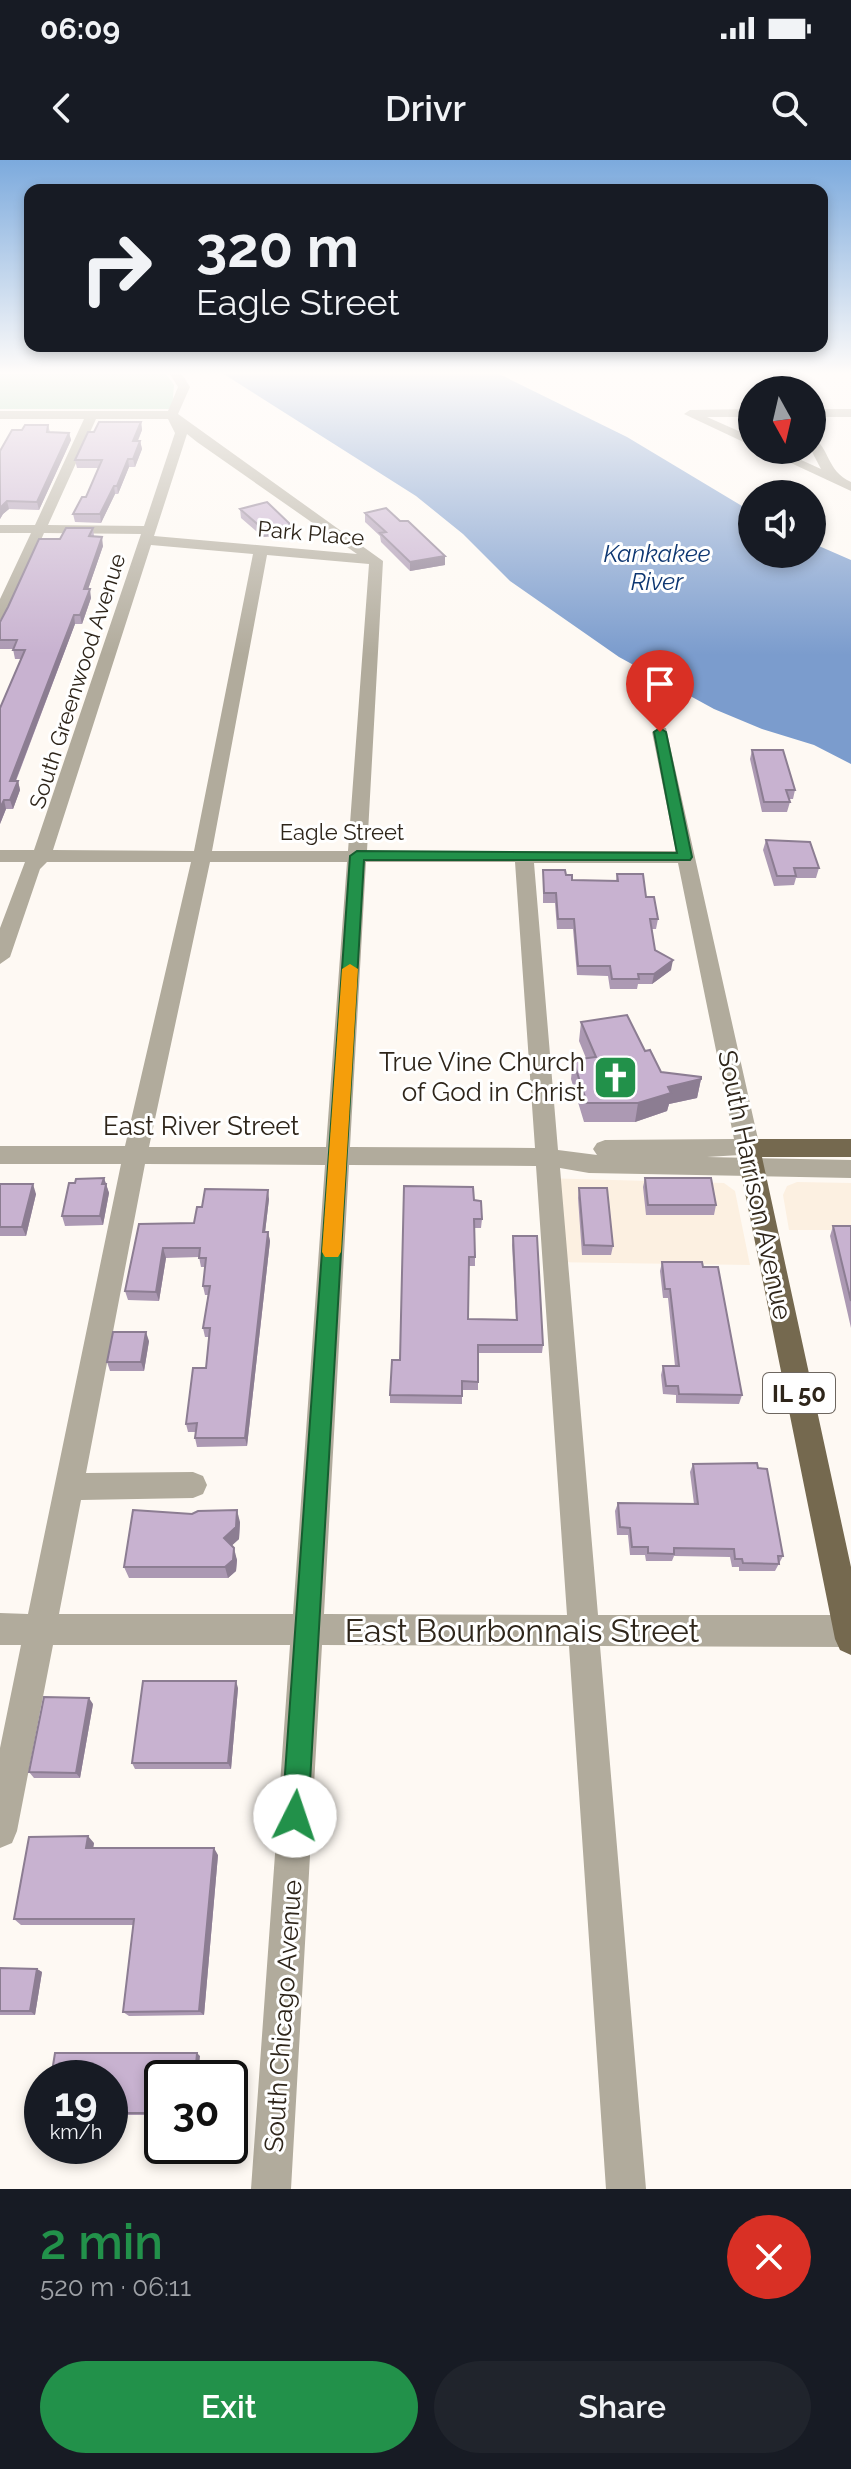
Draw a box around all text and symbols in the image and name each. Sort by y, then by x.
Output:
text: 06:09 [40,11,120,46]
icon: back [40,86,84,130]
icon: search [767,86,811,130]
text: Drivr [385,87,466,129]
text: 320 m [196,214,359,280]
icon: right [64,216,168,320]
text: Eagle Street [196,281,400,323]
north arrow [738,376,826,464]
map controls [738,376,826,568]
button: sound [738,480,826,568]
street label: Park Place [257,515,366,551]
water label: Kankakee River [603,539,711,596]
street label: South Greenwood Avenue [23,550,131,812]
pin [626,650,694,732]
icon: arrive [638,662,682,706]
street label: Eagle Street [280,819,405,845]
place label: True Vine Church of God in Christ [379,1047,585,1107]
street label: South Harrison Avenue [712,1048,798,1322]
church icon: True Vine Church of God in Christ [592,1053,640,1101]
street label: East River Street [103,1111,299,1141]
road number: IL 50 [763,1373,835,1413]
street label: East Bourbonnais Street [345,1612,700,1649]
position arrow [253,1774,337,1858]
street label: South Chicago Avenue [259,1879,307,2153]
speed limit sign: 30 [144,2060,248,2164]
text: 19 [54,2078,98,2125]
text: km/h [50,2120,102,2144]
text: 2 min [40,2214,163,2270]
button: close [727,2215,811,2299]
text: 520 m · 06:11 [40,2272,191,2302]
button: Exit [40,2361,418,2453]
button: Share [434,2361,811,2453]

